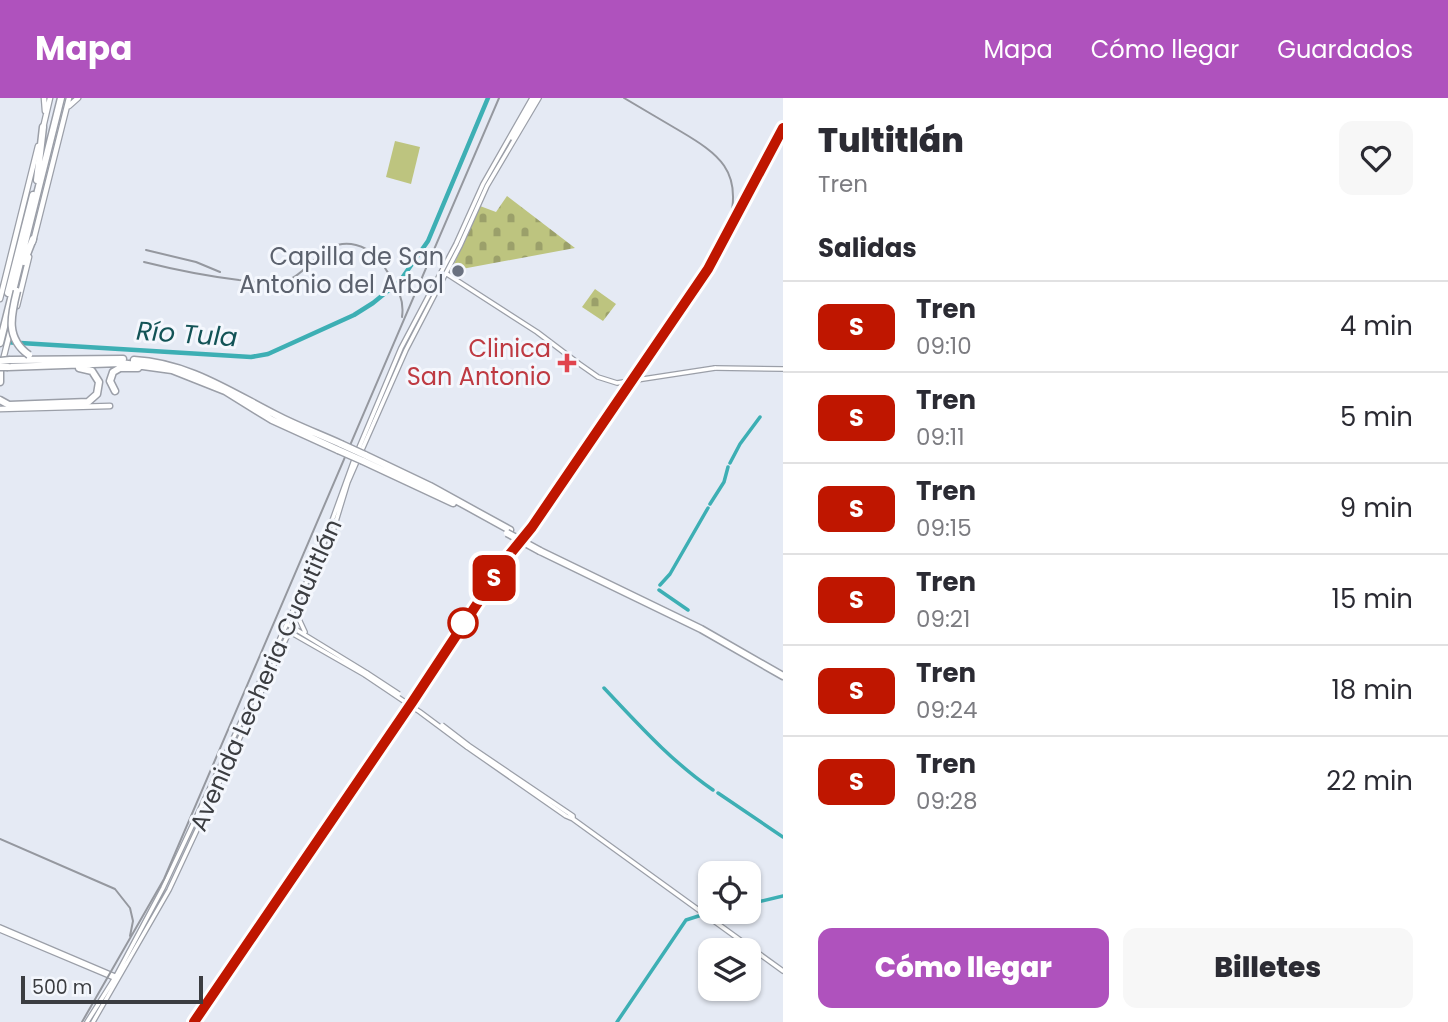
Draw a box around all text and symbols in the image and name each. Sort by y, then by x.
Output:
text: Mapa [35,25,133,72]
text: Mapa [983,33,1053,66]
text: Cómo llegar [1091,33,1239,66]
text: Guardados [1277,33,1413,66]
text: Tultitlán [818,117,964,164]
button: heart [1339,121,1413,195]
text: Tren [818,168,868,200]
text: Salidas [818,230,917,266]
place label: Capilla de San Antonio del Arbol [239,240,444,301]
marker: Capilla de San Antonio del Arbol [450,263,466,279]
text: Tren [916,291,976,327]
text: 4 min [1340,308,1413,344]
text: S [849,310,864,343]
water label: Río Tula [135,313,239,355]
text: 09:10 [916,330,972,362]
place label: Clinica San Antonio [407,332,551,393]
marker: Clinica San Antonio [557,353,577,373]
text: Tren [916,382,976,418]
text: 5 min [1340,399,1413,435]
text: S [849,401,864,434]
text: 09:11 [916,421,965,453]
text: Tren [916,473,976,509]
text: 9 min [1340,490,1413,526]
text: S [849,492,864,525]
text: 09:15 [916,512,972,544]
street label: Avenida Lecheria Cuautitlán [182,513,349,836]
line badge: S [471,555,517,601]
text: S [487,561,501,594]
text: Tren [916,564,976,600]
text: 15 min [1332,581,1413,617]
text: S [849,583,864,616]
text: 09:21 [916,603,970,635]
unlabelled marker [448,608,478,638]
text: Tren [916,655,976,691]
text: 18 min [1332,672,1413,708]
text: S [849,674,864,707]
text: 09:24 [916,694,978,726]
text: Tren [916,746,976,782]
text: 22 min [1326,763,1413,799]
text: S [849,765,864,798]
text: 09:28 [916,785,978,817]
map controls [698,861,761,1001]
button: locate [698,861,761,924]
button: Cómo llegar [818,928,1109,1008]
button: Billetes [1123,928,1413,1008]
button: layers [698,938,761,1001]
scale bar [21,973,203,1005]
text: 500 m [32,974,92,1001]

